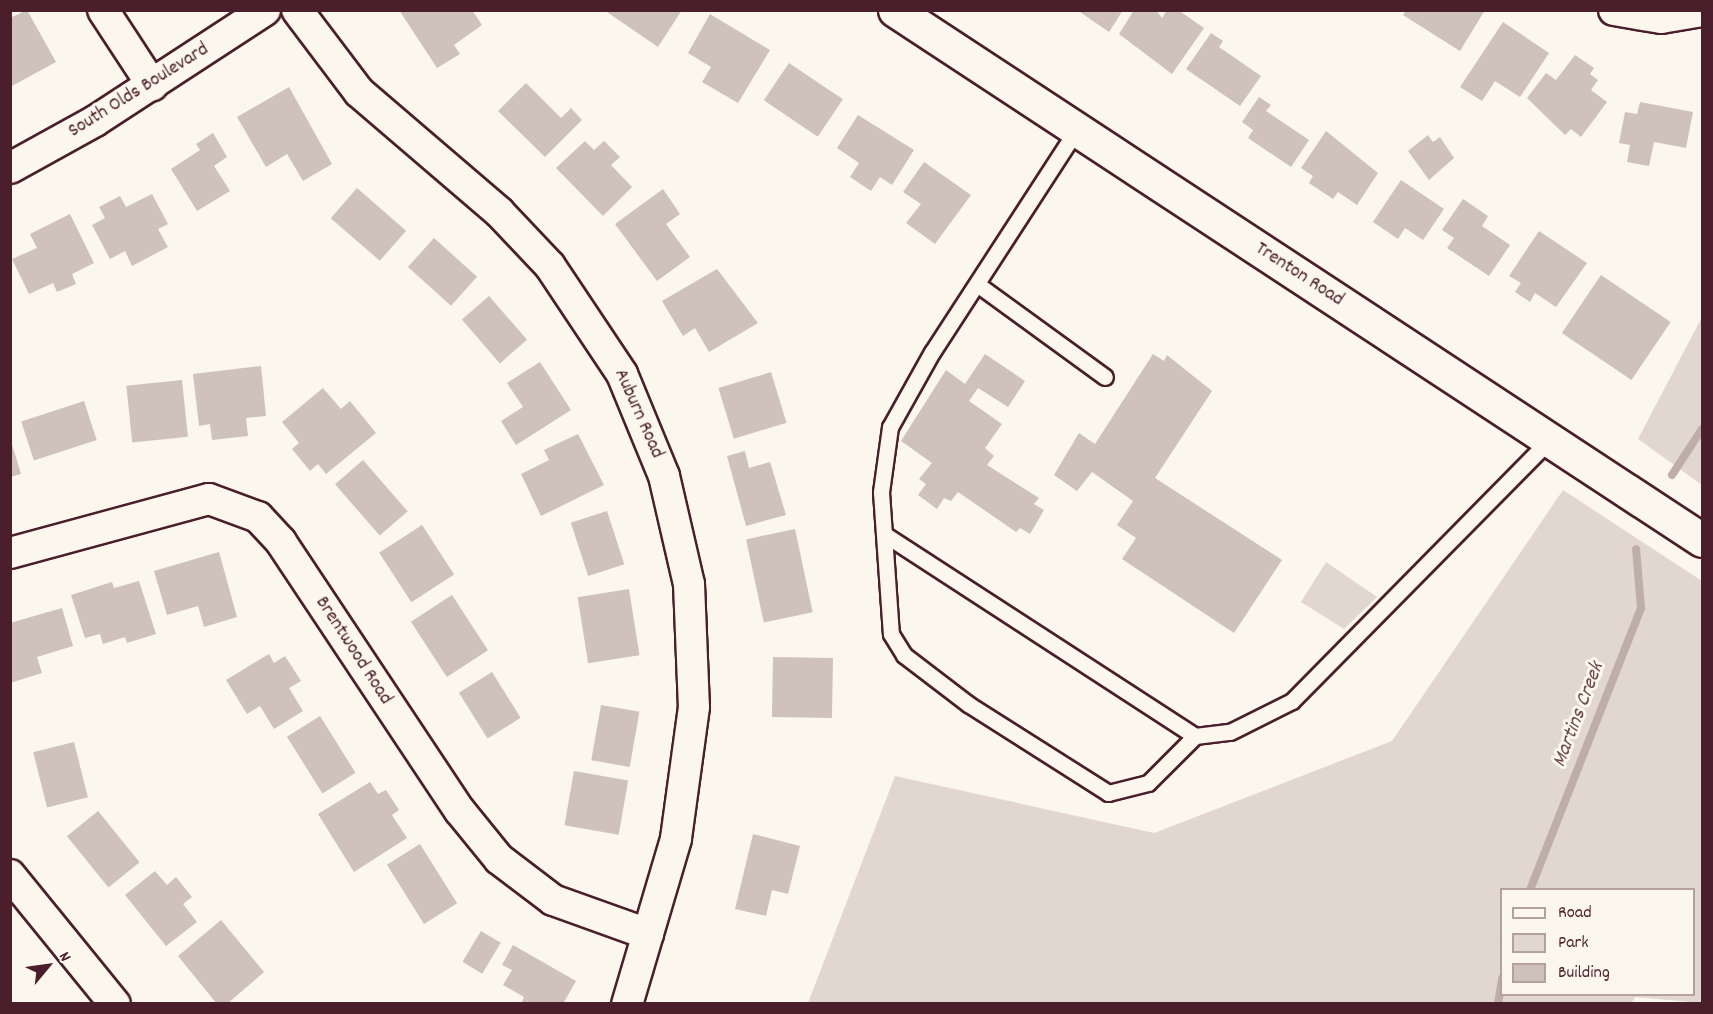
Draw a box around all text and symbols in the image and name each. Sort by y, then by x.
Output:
street label: South Olds Boulevard [64,38,214,144]
street label: Trenton Road [1250,237,1348,313]
street label: Auburn Road [608,366,668,462]
street label: Brentwood Road [309,592,397,710]
water label: Martins Creek [1548,659,1610,771]
legend [1500,888,1695,996]
text: Road [1558,901,1592,926]
text: Park [1558,931,1589,956]
north arrow [18,936,78,996]
text: N [52,948,76,966]
text: Building [1558,961,1610,986]

